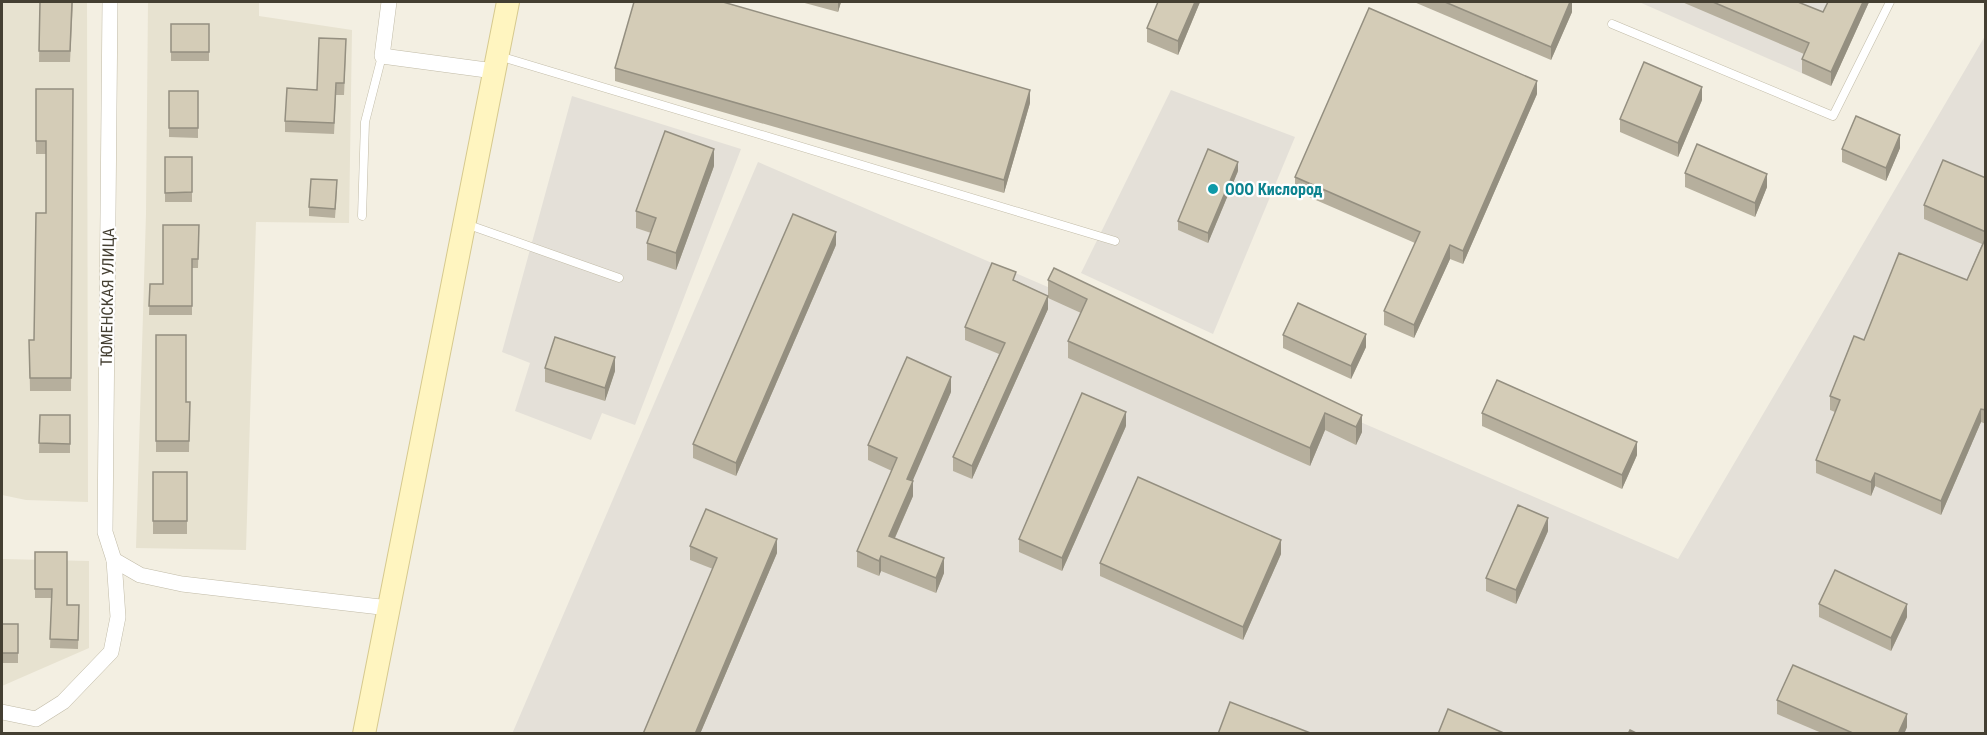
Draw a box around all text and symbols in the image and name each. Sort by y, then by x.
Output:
place label: ООО Кислород [1225,180,1322,199]
marker: ООО Кислород [1206,182,1220,196]
street label: ТЮМЕНСКАЯ УЛИЦА [97,228,118,366]

